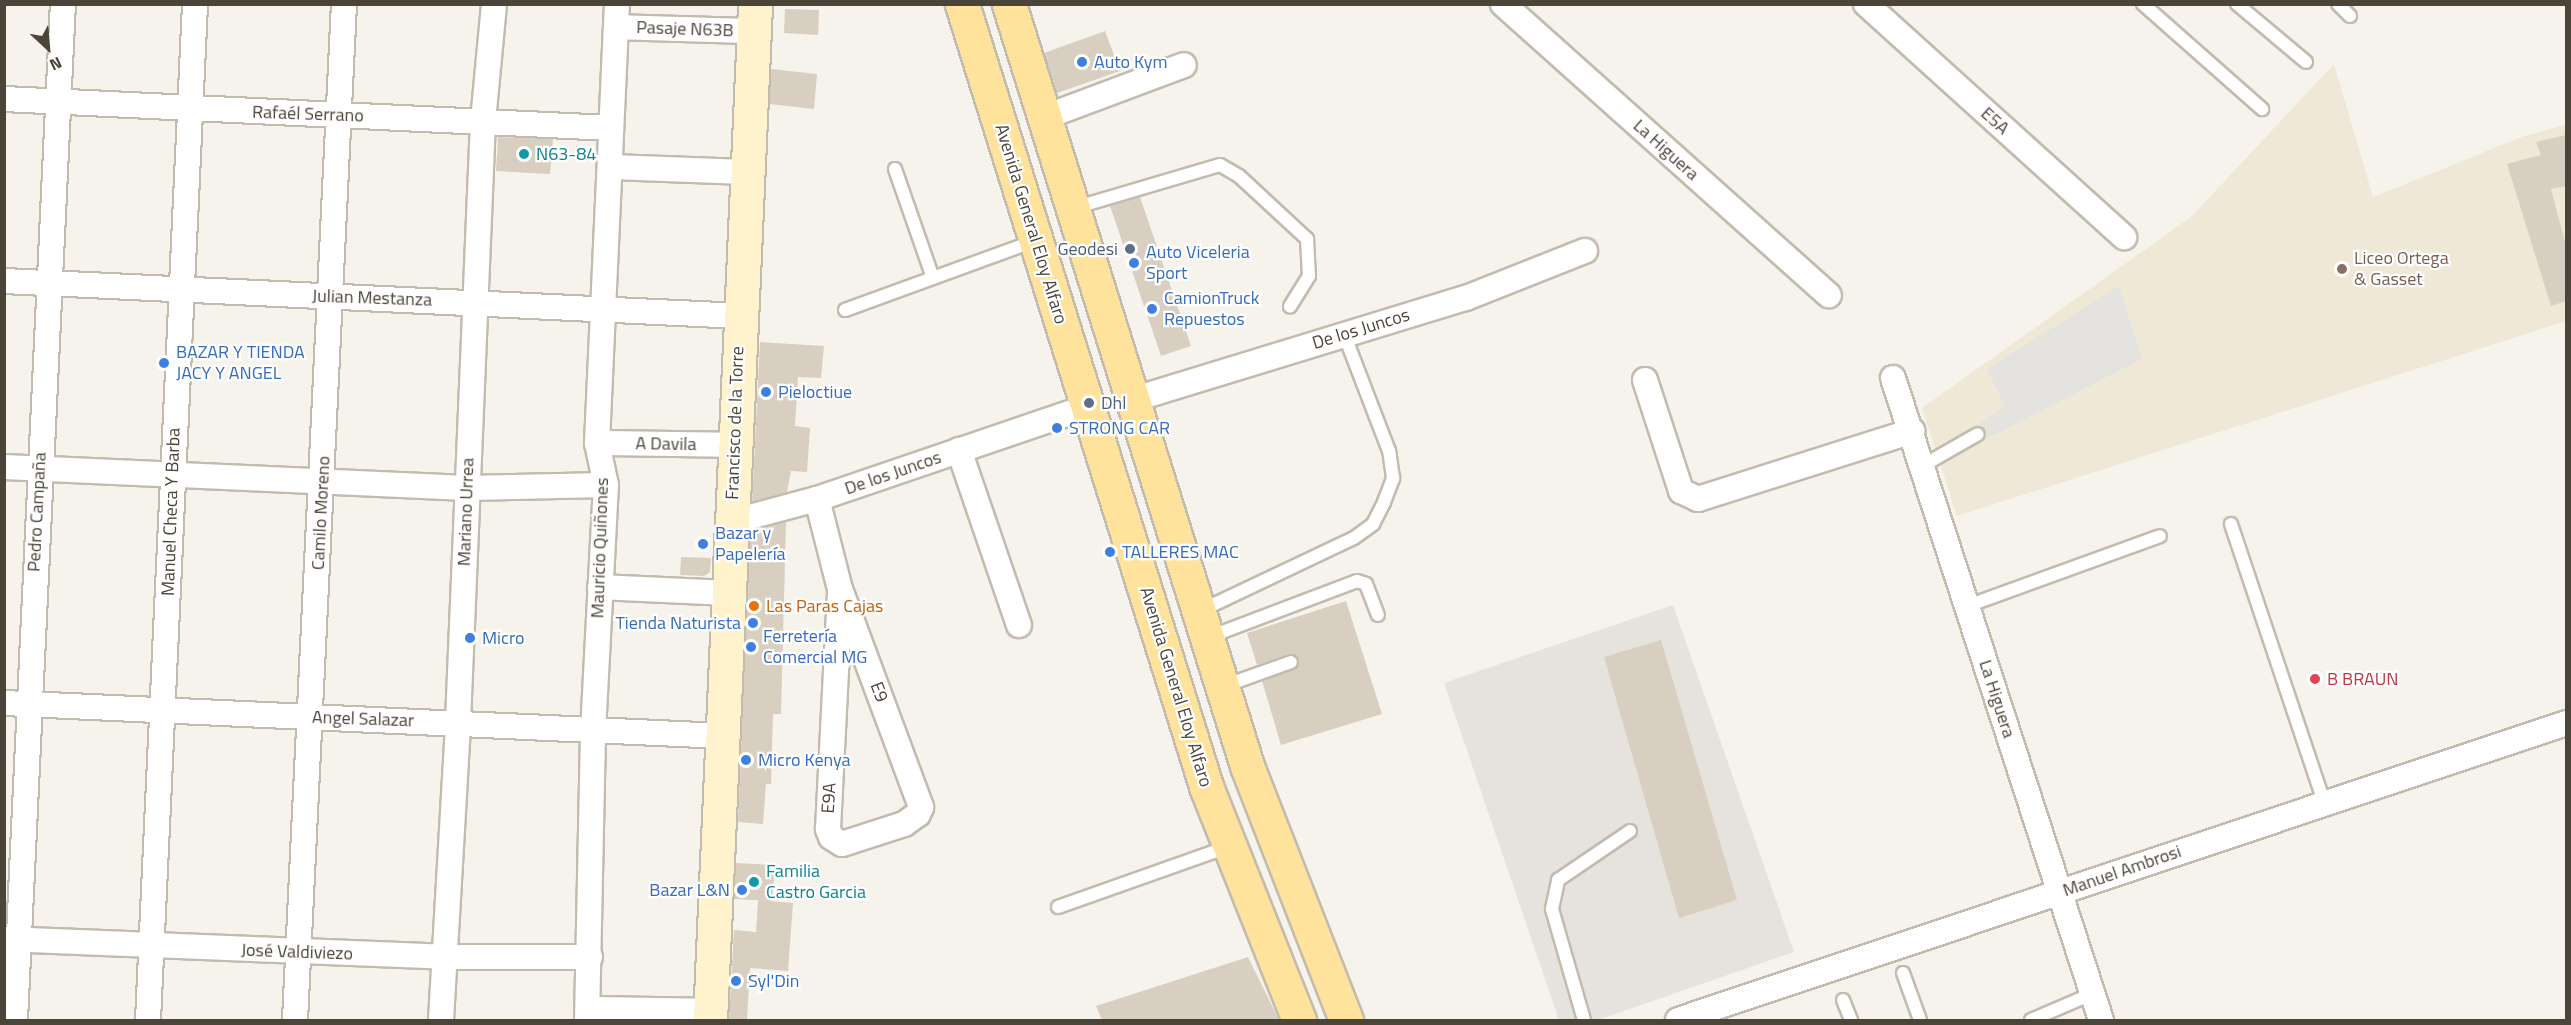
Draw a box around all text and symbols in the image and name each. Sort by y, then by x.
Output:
street label: Pasaje N63B [636,17,734,41]
north arrow [18,18,78,78]
text: N [46,51,66,77]
place label: Auto Kym [1094,51,1168,73]
marker: Auto Kym [1075,55,1089,69]
street label: Rafaél Serrano [252,101,364,127]
street label: E5A [1976,103,2014,139]
street label: La Higuera [1629,115,1703,185]
street label: Avenida General Eloy Alfaro [990,121,1072,327]
place label: N63-84 [536,143,596,165]
marker: N63-84 [517,147,531,161]
place label: Geodesi [1057,238,1118,260]
marker: Geodesi [1123,242,1137,256]
place label: Auto Viceleria Sport [1146,242,1250,284]
place label: Liceo Ortega & Gasset [2354,248,2449,290]
marker: Auto Viceleria Sport [1127,256,1141,270]
marker: Liceo Ortega & Gasset [2335,262,2349,276]
street label: Julian Mestanza [312,285,432,311]
place label: CamionTruck Repuestos [1164,288,1259,330]
marker: CamionTruck Repuestos [1145,302,1159,316]
street label: De los Juncos [1310,304,1412,354]
place label: BAZAR Y TIENDA JACY Y ANGEL [176,342,305,385]
street label: Francisco de la Torre [722,346,748,500]
marker: BAZAR Y TIENDA JACY Y ANGEL [157,356,171,370]
place label: Pieloctiue [778,381,852,403]
marker: Pieloctiue [759,385,773,399]
place label: Dhl [1101,392,1126,414]
marker: Dhl [1082,396,1096,410]
place label: STRONG CAR [1069,417,1170,439]
marker: STRONG CAR [1050,421,1064,435]
street label: Manuel Checa Y Barba [157,427,185,597]
street label: A Davila [635,433,697,455]
street label: De los Juncos [842,446,944,500]
street label: Pedro Campaña [23,452,51,572]
street label: Camilo Moreno [307,455,335,571]
street label: Mariano Urrea [453,457,479,567]
street label: Mauricio Quiñones [587,477,613,619]
place label: Bazar y Papelería [715,523,786,566]
marker: Bazar y Papelería [696,537,710,551]
place label: TALLERES MAC [1122,541,1239,563]
marker: TALLERES MAC [1103,545,1117,559]
street label: Avenida General Eloy Alfaro [1135,584,1217,790]
place label: Las Paras Cajas [766,595,883,617]
marker: Las Paras Cajas [747,599,761,613]
place label: Tienda Naturista [615,612,741,634]
marker: Tienda Naturista [746,616,760,630]
place label: Ferretería Comercial MG [763,626,867,668]
place label: Micro [482,627,524,649]
marker: Micro [463,631,477,645]
marker: Ferretería Comercial MG [744,640,758,654]
street label: La Higuera [1974,657,2020,741]
place label: B BRAUN [2327,668,2398,690]
marker: B BRAUN [2308,672,2322,686]
street label: E9 [865,679,893,705]
street label: Angel Salazar [312,706,414,732]
place label: Micro Kenya [758,749,851,771]
marker: Micro Kenya [739,753,753,767]
street label: E9A [817,782,841,814]
street label: Manuel Ambrosi [2060,841,2184,901]
place label: Familia Castro Garcia [766,861,866,904]
marker: Familia Castro Garcia [747,875,761,889]
place label: Bazar L&N [649,879,730,901]
marker: Bazar L&N [735,883,749,897]
street label: José Valdiviezo [241,939,353,965]
place label: Syl'Din [748,970,799,992]
marker: Syl'Din [729,974,743,988]

